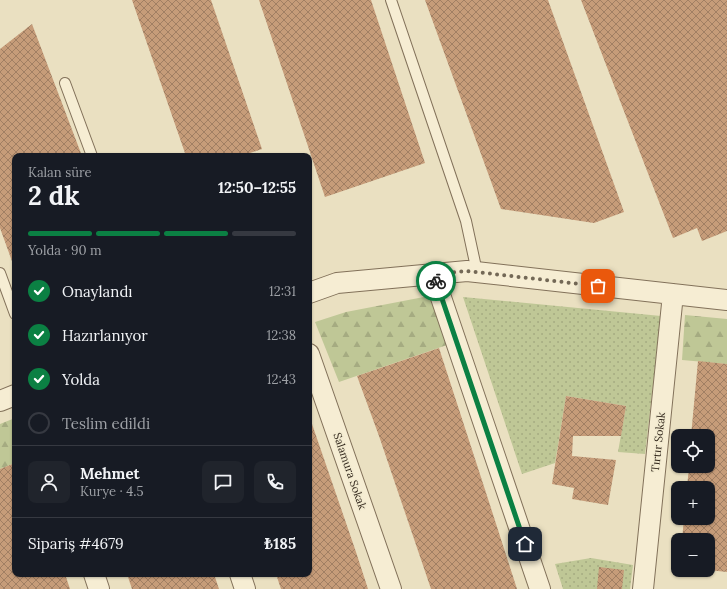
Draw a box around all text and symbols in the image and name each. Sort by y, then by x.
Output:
text: Kalan süre [28,164,92,181]
text: 12:50–12:55 [218,178,296,197]
text: 2 dk [28,179,80,212]
text: Yolda · 90 m [28,242,102,259]
courier [416,261,456,301]
pin [581,269,615,303]
icon: bike [425,270,447,292]
icon: bag [587,275,609,297]
icon: check [28,280,50,302]
text: Onaylandı [62,282,133,301]
text: 12:31 [269,283,296,300]
icon: check [28,324,50,346]
text: Hazırlanıyor [62,326,148,345]
text: 12:38 [266,327,296,344]
icon: check [28,368,50,390]
text: Yolda [62,370,100,389]
text: 12:43 [267,371,296,388]
street label: Tırtır Sokak [648,411,668,473]
text: Teslim edildi [62,414,150,433]
map controls [671,429,715,577]
button: locate [671,429,715,473]
street label: Salamura Sokak [330,431,370,511]
button: person [28,461,70,503]
button: chat [202,461,244,503]
button: phone [254,461,296,503]
text: Mehmet [80,464,140,483]
button: + [671,481,715,525]
text: Kurye · 4.5 [80,483,144,500]
pin [508,527,542,561]
icon: home [514,533,536,555]
button: − [671,533,715,577]
text: Sipariş #4679 [28,534,124,553]
text: ₺185 [264,534,296,553]

